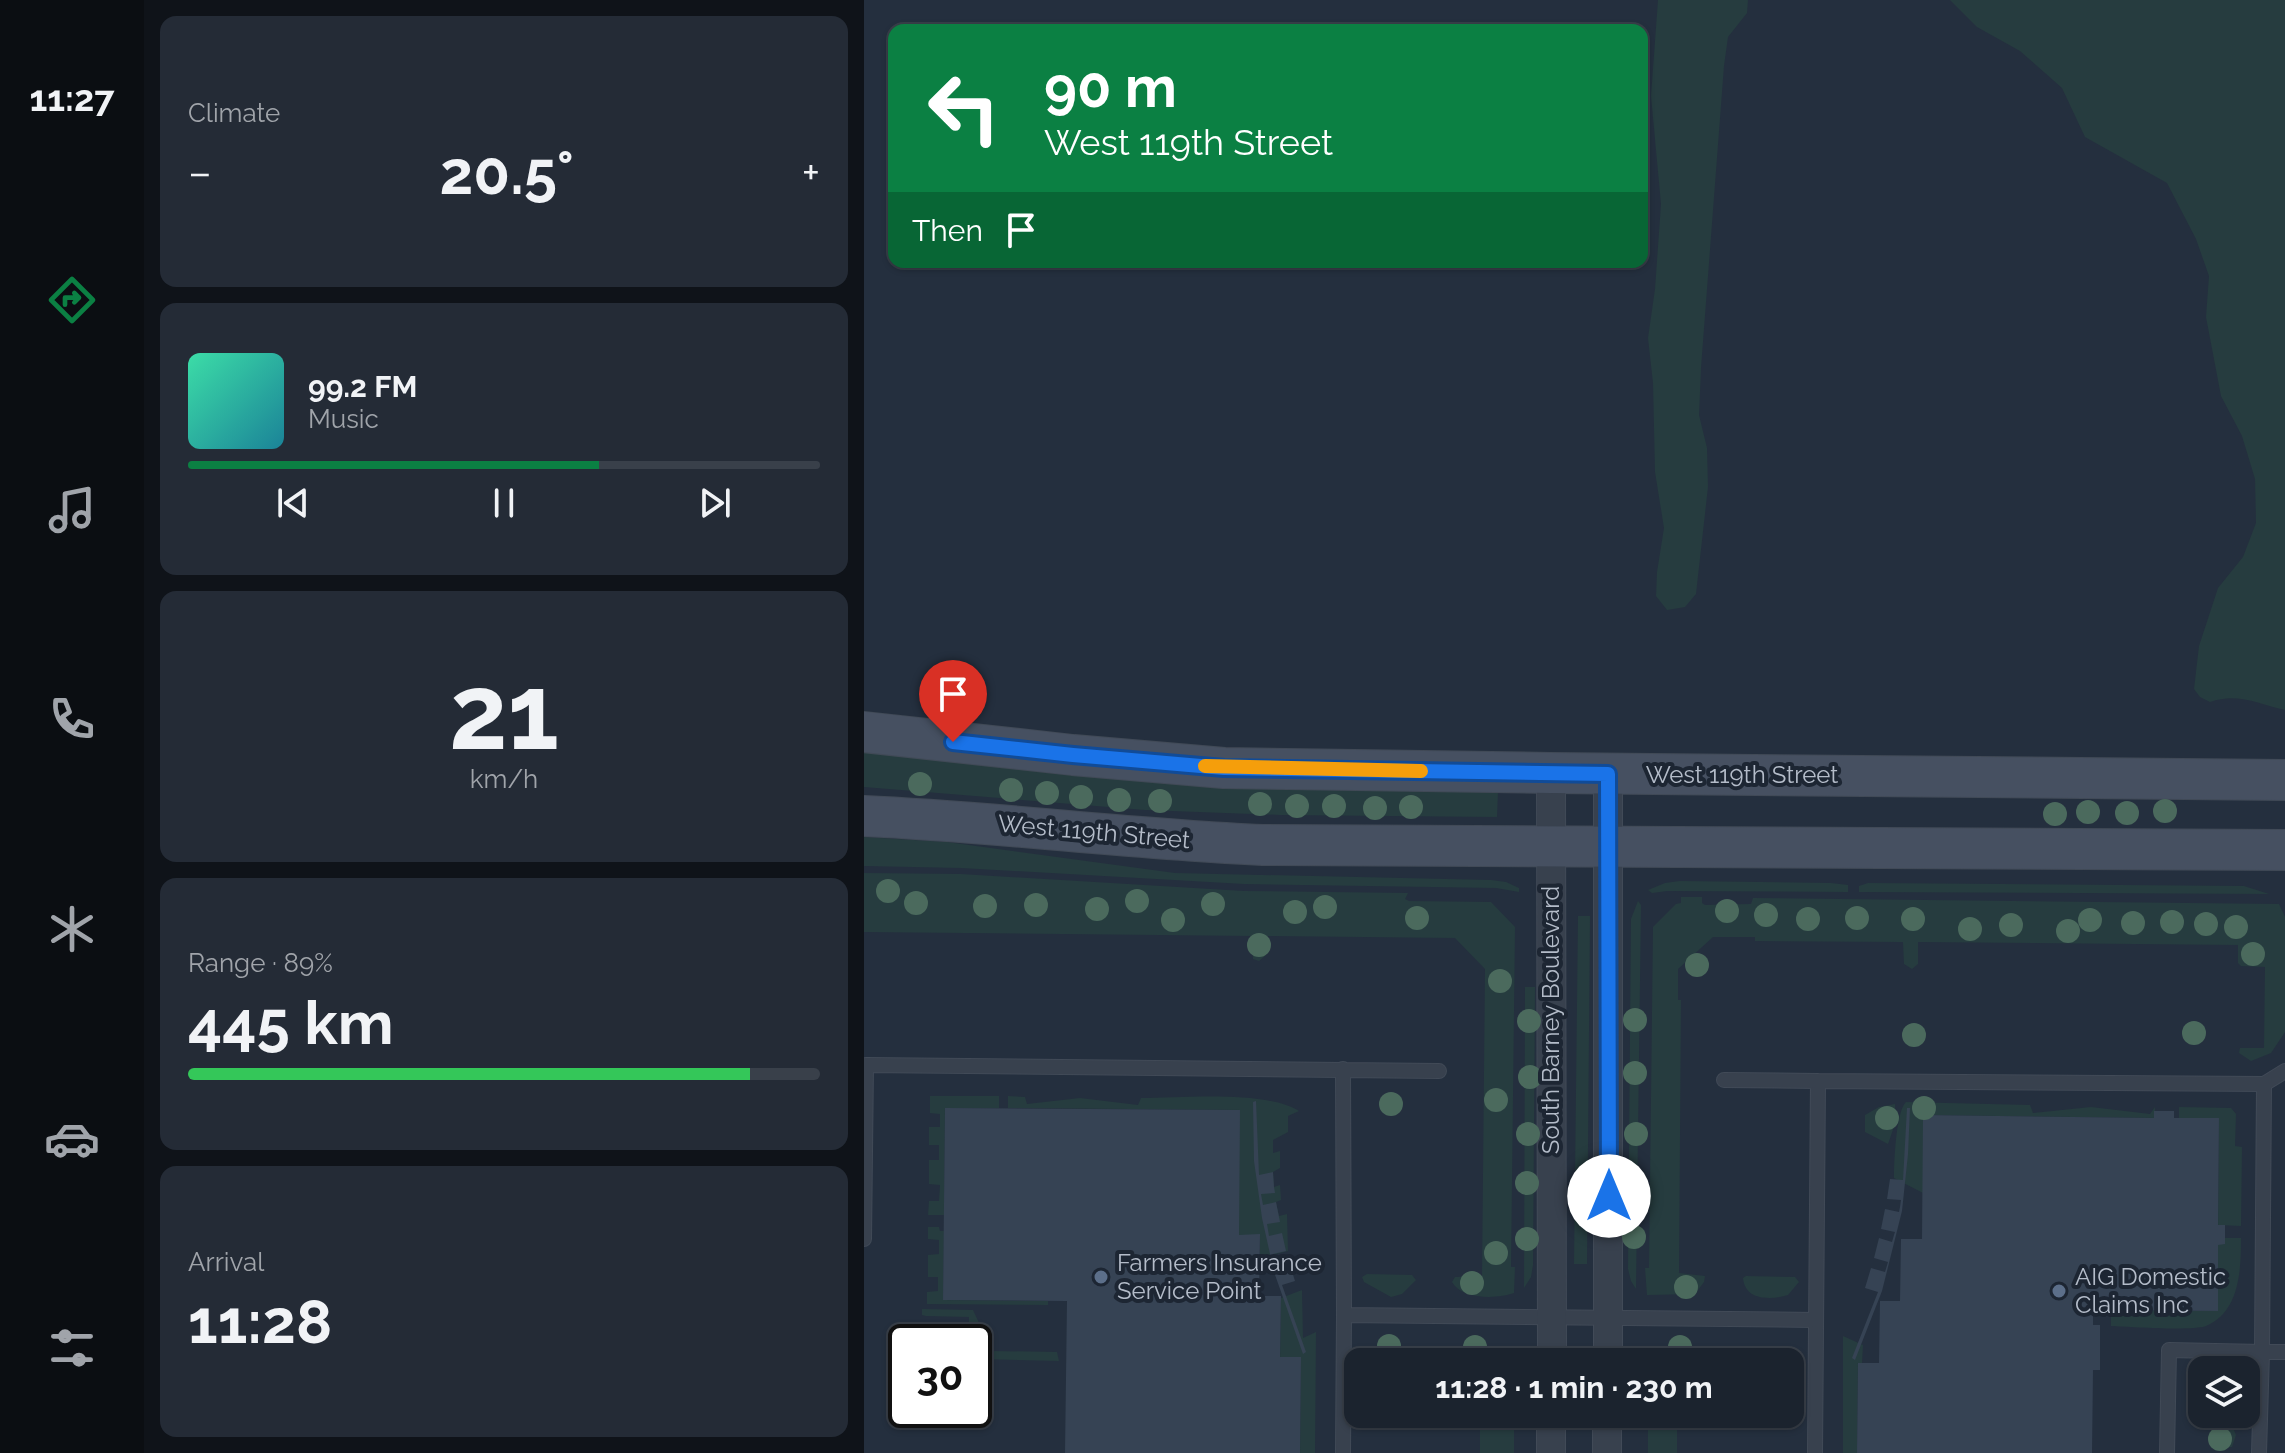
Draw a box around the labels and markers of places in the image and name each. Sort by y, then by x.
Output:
pin [919,660,987,742]
place label: Farmers Insurance Service Point [1117,1248,1322,1305]
place label: AIG Domestic Claims Inc [2075,1262,2226,1319]
marker: Farmers Insurance Service Point [1092,1268,1110,1286]
marker: AIG Domestic Claims Inc [2050,1282,2068,1300]

